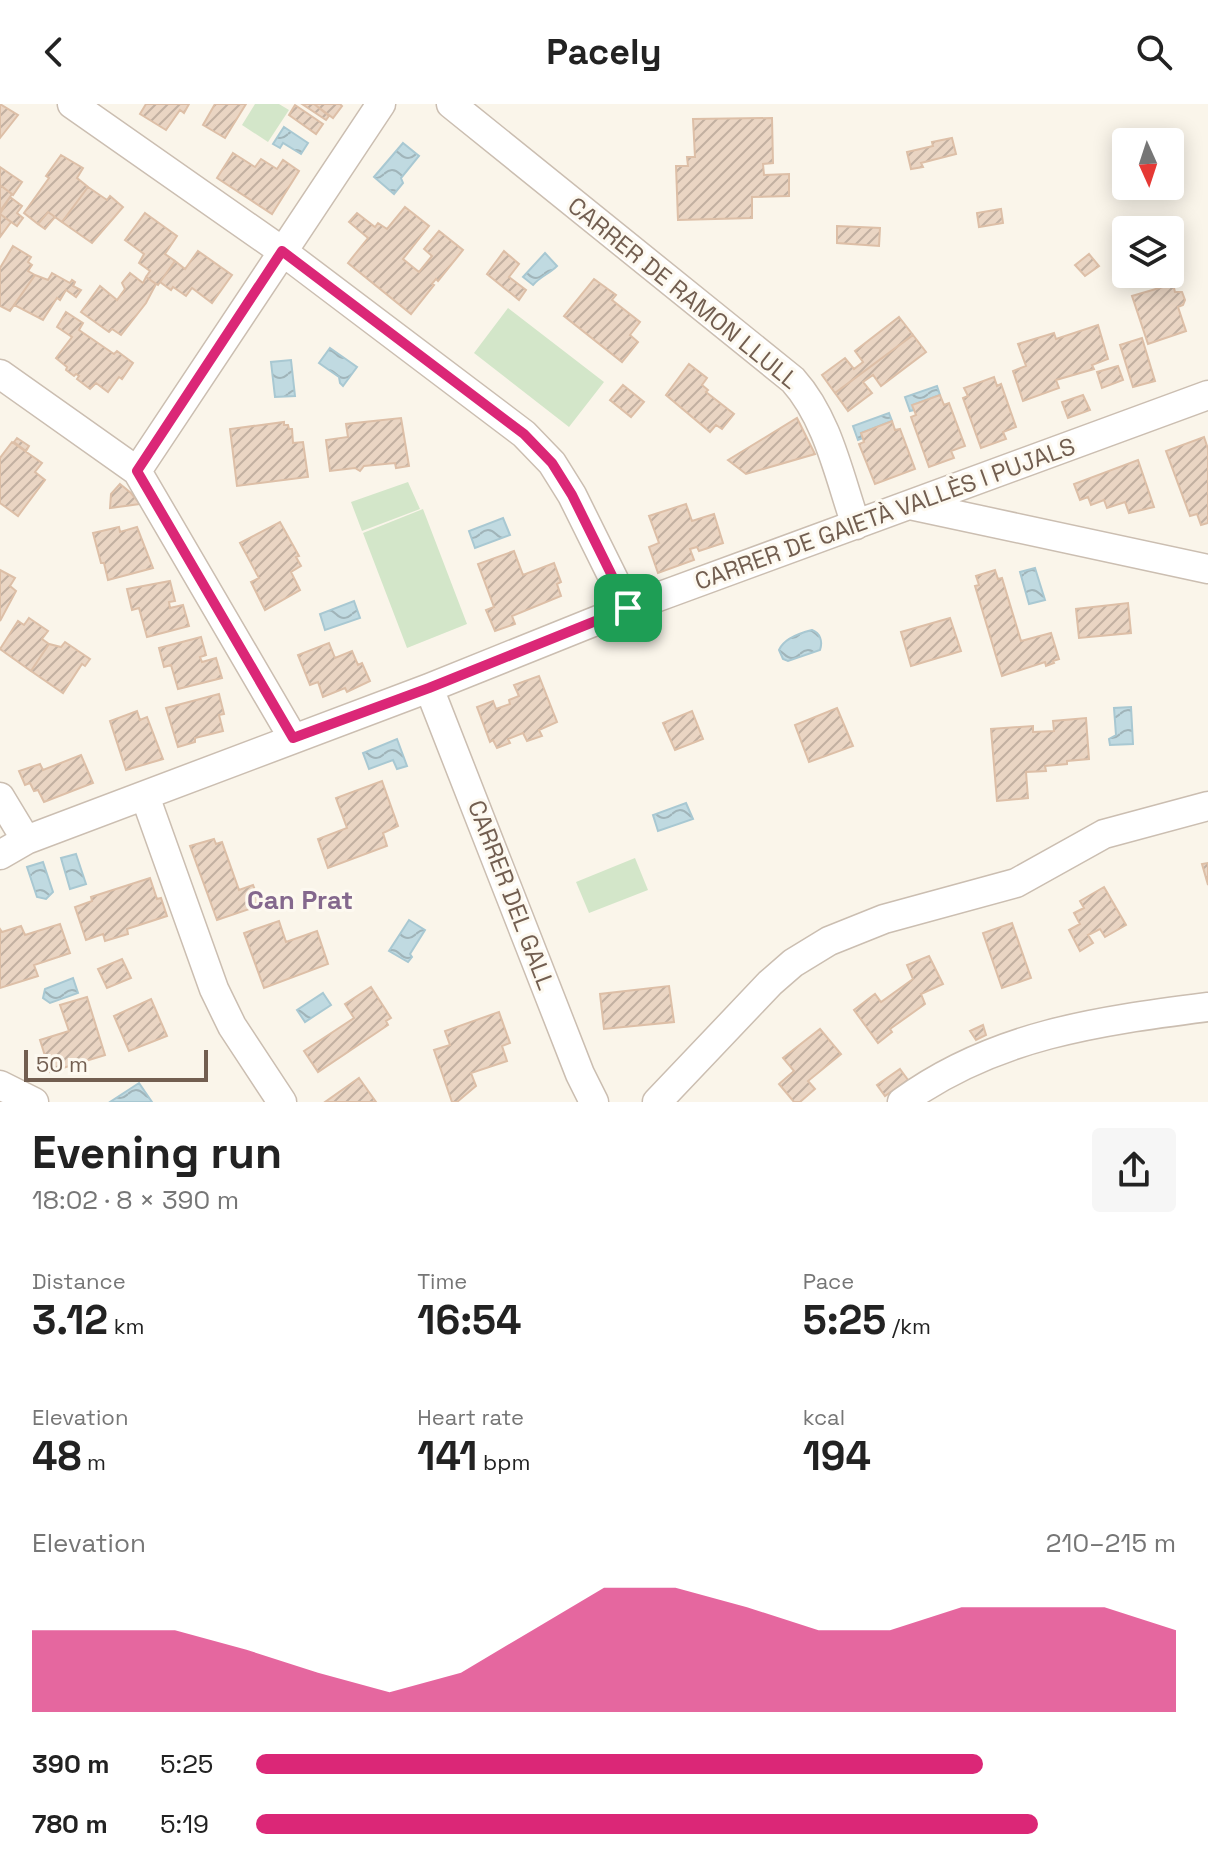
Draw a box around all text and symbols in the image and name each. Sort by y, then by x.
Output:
text: Pacely [546,29,662,75]
icon: back [32,30,76,74]
icon: search [1132,30,1176,74]
north arrow [1112,128,1184,200]
map controls [1112,128,1184,288]
street label: CARRER DE RAMON LLULL [562,190,805,395]
button: layers [1112,216,1184,288]
street label: CARRER DE GAIETÀ VALLÈS I PUJALS [690,430,1079,597]
pin [594,574,662,642]
icon: arrive [606,586,650,630]
street label: CARRER DEL GALL [461,796,562,994]
district label: Can Prat [247,883,353,917]
scale bar [24,1046,208,1082]
text: 50 m [36,1050,88,1078]
text: Evening run [32,1125,282,1181]
button: share [1092,1128,1176,1212]
text: 18:02 · 8 × 390 m [32,1183,239,1217]
text: Distance [32,1267,126,1295]
text: Time [417,1267,467,1295]
text: Pace [803,1267,854,1295]
text: 3.12 [32,1295,108,1346]
text: 16:54 [417,1295,522,1346]
text: 5:25 [803,1295,886,1346]
text: km [108,1312,144,1340]
text: /km [886,1312,931,1340]
text: Elevation [32,1403,128,1431]
text: Heart rate [417,1403,524,1431]
text: kcal [803,1403,845,1431]
text: 48 [32,1431,81,1482]
text: 141 [417,1431,477,1482]
text: 194 [803,1431,871,1482]
text: m [81,1448,106,1476]
text: bpm [477,1448,530,1476]
text: Elevation [32,1526,146,1560]
text: 210–215 m [1046,1526,1176,1560]
text: 390 m [32,1747,110,1781]
text: 5:25 [160,1747,213,1781]
text: 780 m [32,1807,108,1841]
text: 5:19 [160,1807,209,1841]

